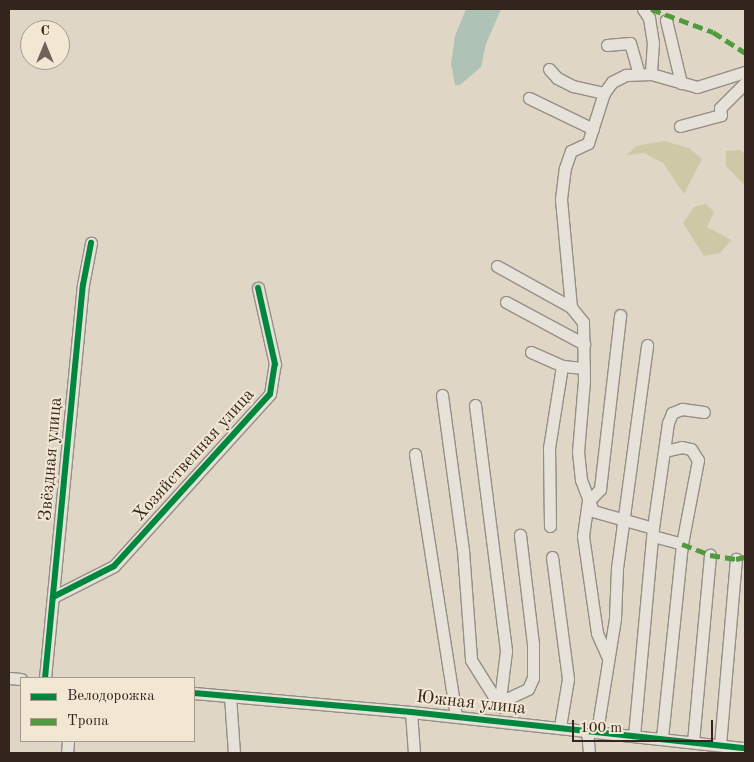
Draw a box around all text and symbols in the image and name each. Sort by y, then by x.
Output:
north arrow [20,20,70,70]
text: С [40,24,50,38]
street label: Хозяйственная улица [129,384,259,526]
street label: Звёздная улица [35,396,67,522]
legend [20,677,195,742]
street label: Южная улица [415,687,527,719]
text: Велодорожка [67,689,155,704]
scale bar [574,710,715,742]
text: Тропа [67,714,109,729]
text: 100 m [580,721,622,736]

